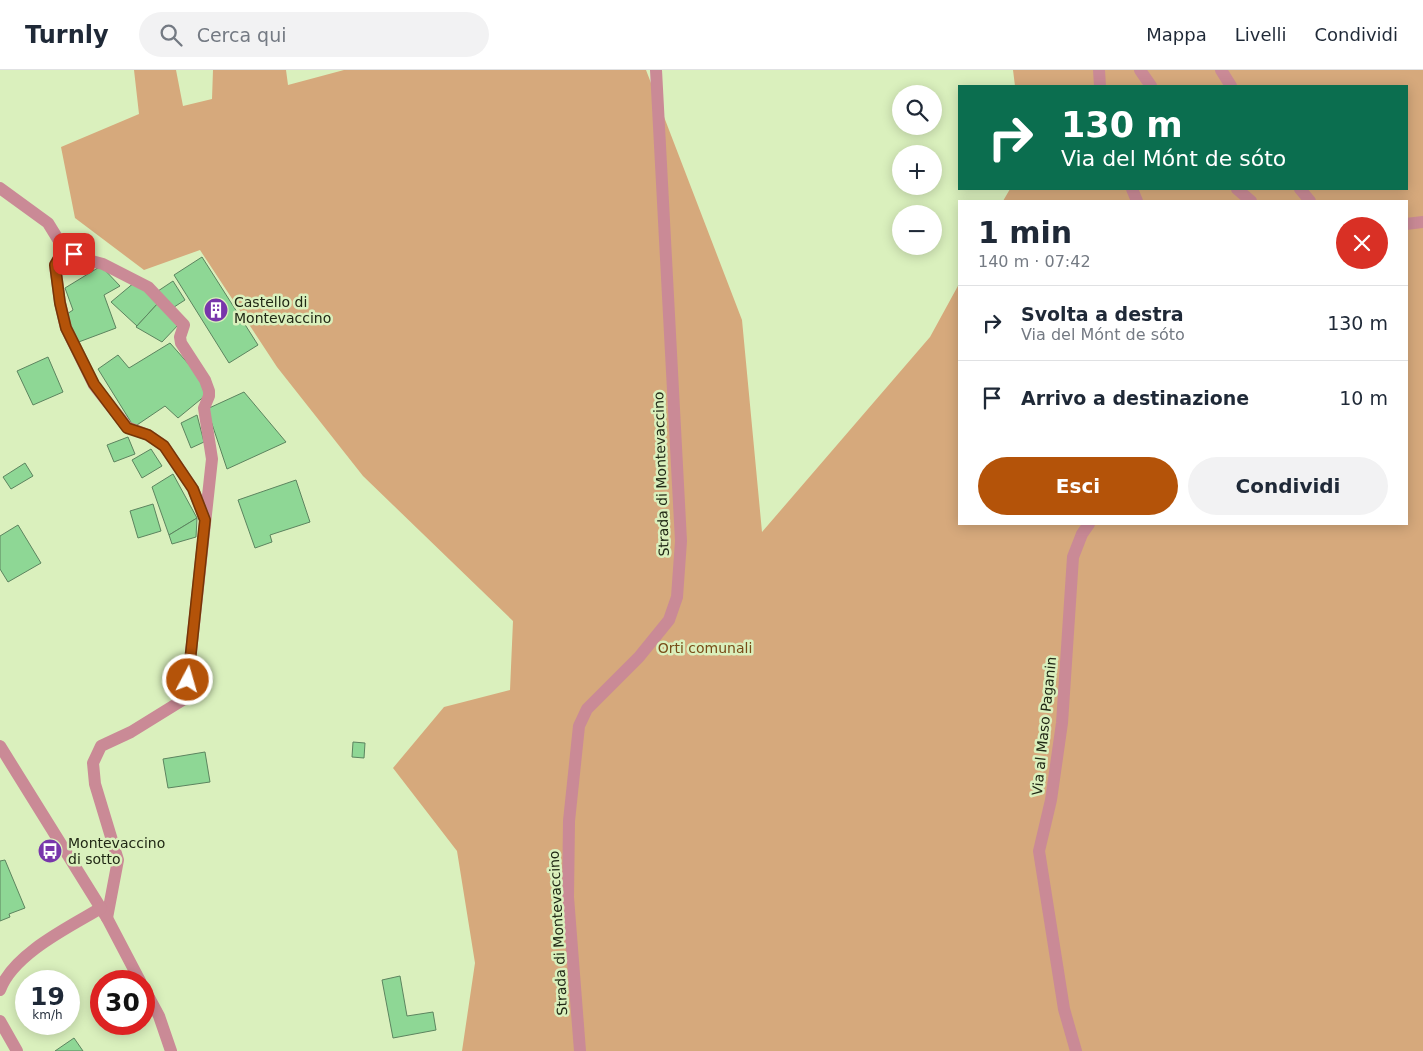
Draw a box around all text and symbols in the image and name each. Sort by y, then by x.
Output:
search box [139,12,489,57]
text: Turnly [25,21,109,49]
icon: search [157,21,185,49]
text: Cerca qui [197,24,287,46]
text: Mappa [1146,24,1207,45]
text: Livelli [1235,24,1287,45]
text: Condividi [1315,24,1398,45]
map controls [892,85,942,255]
button: search [892,85,942,135]
icon: right [978,105,1043,170]
text: 130 m [1061,105,1183,145]
button: + [892,145,942,195]
text: Via del Mónt de sóto [1061,146,1286,171]
button: − [892,205,942,255]
text: 1 min [978,215,1072,250]
button: close [1336,217,1388,269]
pin [53,233,95,275]
icon: arrive [60,240,88,268]
text: 140 m · 07:42 [978,252,1091,271]
place label: Castello di Montevaccino [234,294,331,326]
building icon: Castello di Montevaccino [203,297,229,323]
text: Svolta a destra [1021,303,1184,325]
icon: right [978,309,1006,337]
text: 130 m [1327,312,1388,334]
text: Via del Mónt de sóto [1021,325,1185,344]
icon: arrive [978,384,1006,412]
text: Arrivo a destinazione [1021,387,1249,409]
text: 10 m [1339,387,1388,409]
street label: Strada di Montevaccino [650,391,672,557]
button: Esci [978,457,1178,515]
button: Condividi [1188,457,1388,515]
park label: Orti comunali [658,640,752,656]
position arrow [161,653,213,705]
street label: Via al Maso Paganin [1029,656,1059,796]
place label: Montevaccino di sotto [68,835,165,867]
bus stop icon: Montevaccino di sotto [37,838,63,864]
street label: Strada di Montevaccino [546,850,570,1016]
speed limit sign: 30 [90,970,155,1035]
text: 19 [30,982,65,1011]
text: km/h [32,1008,63,1022]

